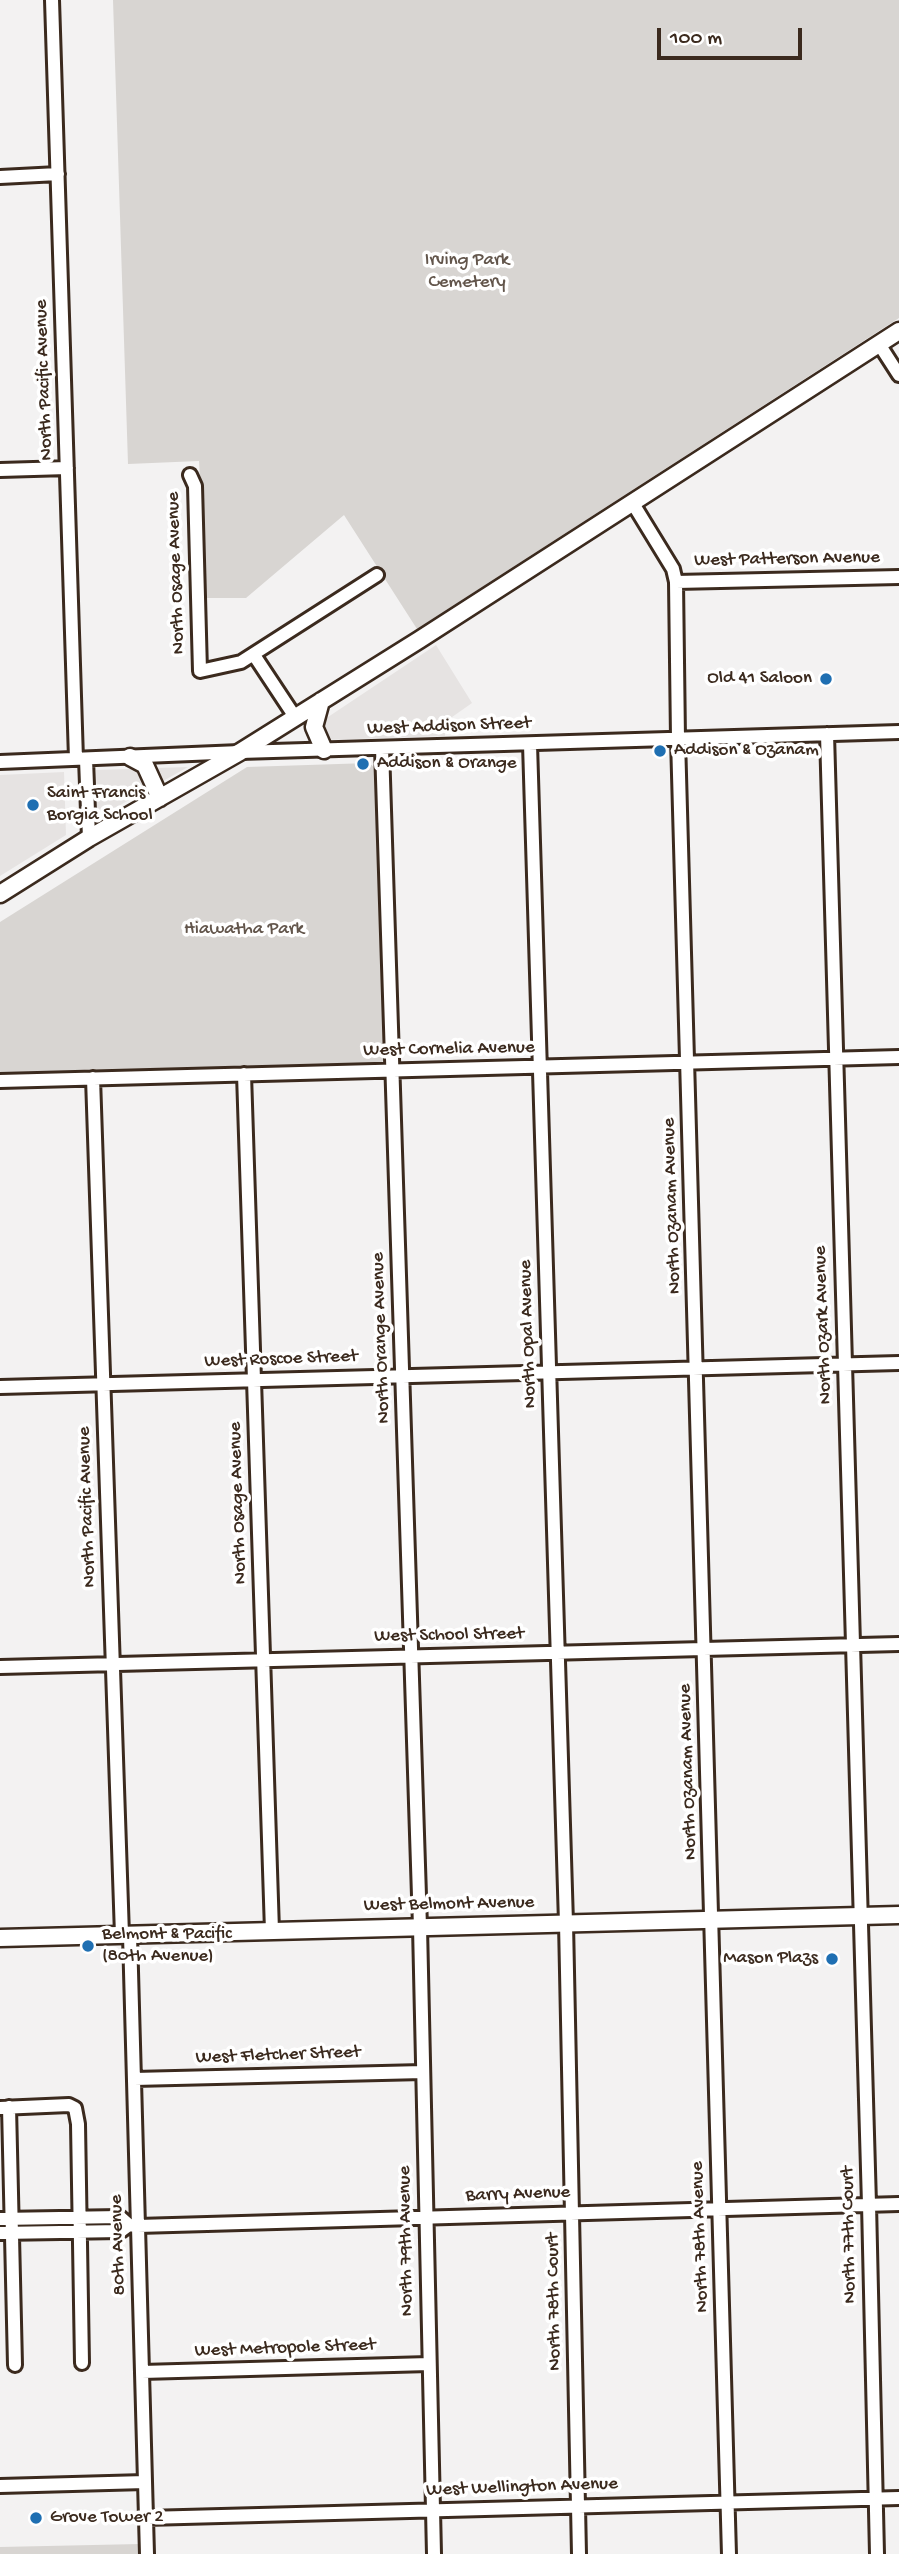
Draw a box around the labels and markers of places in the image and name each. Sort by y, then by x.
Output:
place label: Old 41 Saloon [707,668,812,690]
marker: Old 41 Saloon [818,671,834,687]
place label: Addison & Ozanam [674,740,819,762]
marker: Addison & Ozanam [652,743,668,759]
place label: Addison & Orange [377,753,517,775]
marker: Addison & Orange [355,756,371,772]
place label: Saint Francis Borgia School [47,783,153,827]
marker: Saint Francis Borgia School [25,797,41,813]
place label: Belmont & Pacific (80th Avenue) [102,1924,232,1968]
marker: Belmont & Pacific (80th Avenue) [80,1938,96,1954]
place label: Mason Plazs [723,1948,818,1970]
marker: Mason Plazs [824,1951,840,1967]
place label: Grove Tower 2 [50,2507,163,2529]
marker: Grove Tower 2 [28,2510,44,2526]

